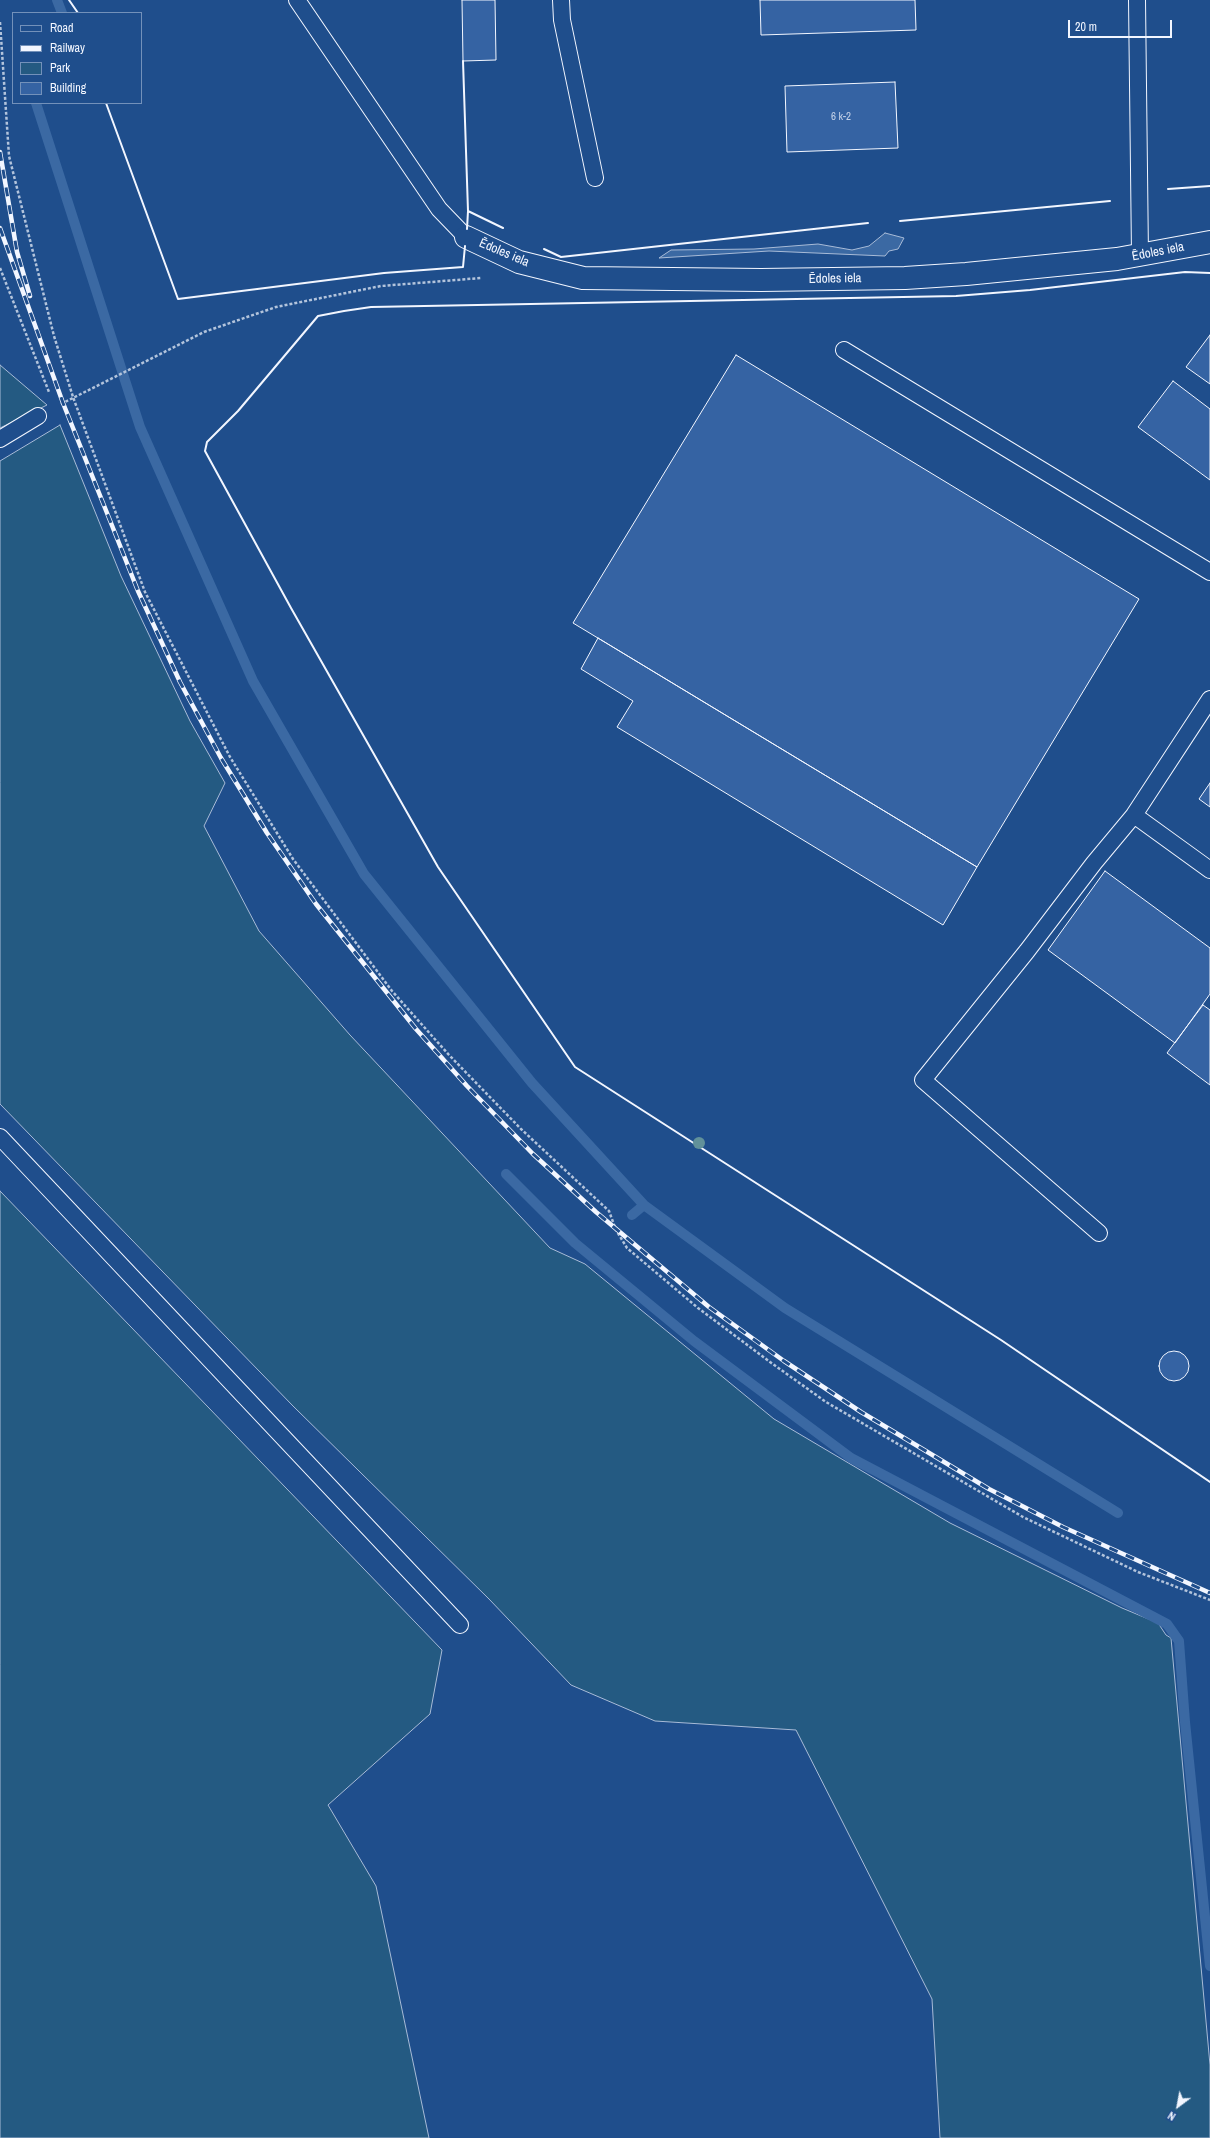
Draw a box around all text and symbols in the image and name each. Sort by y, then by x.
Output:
legend [12,12,142,104]
scale bar [1070,12,1174,38]
text: 20 m [1075,19,1097,35]
text: Road [50,20,74,36]
text: Railway [50,40,85,56]
text: Park [50,60,70,76]
text: Building [50,80,86,96]
house number: 6 k-2 [831,110,851,124]
street label: Ēdoles iela [477,236,531,270]
street label: Ēdoles iela [1131,239,1185,265]
street label: Ēdoles iela [808,271,862,287]
north arrow [1158,2086,1198,2126]
text: N [1165,2109,1178,2124]

